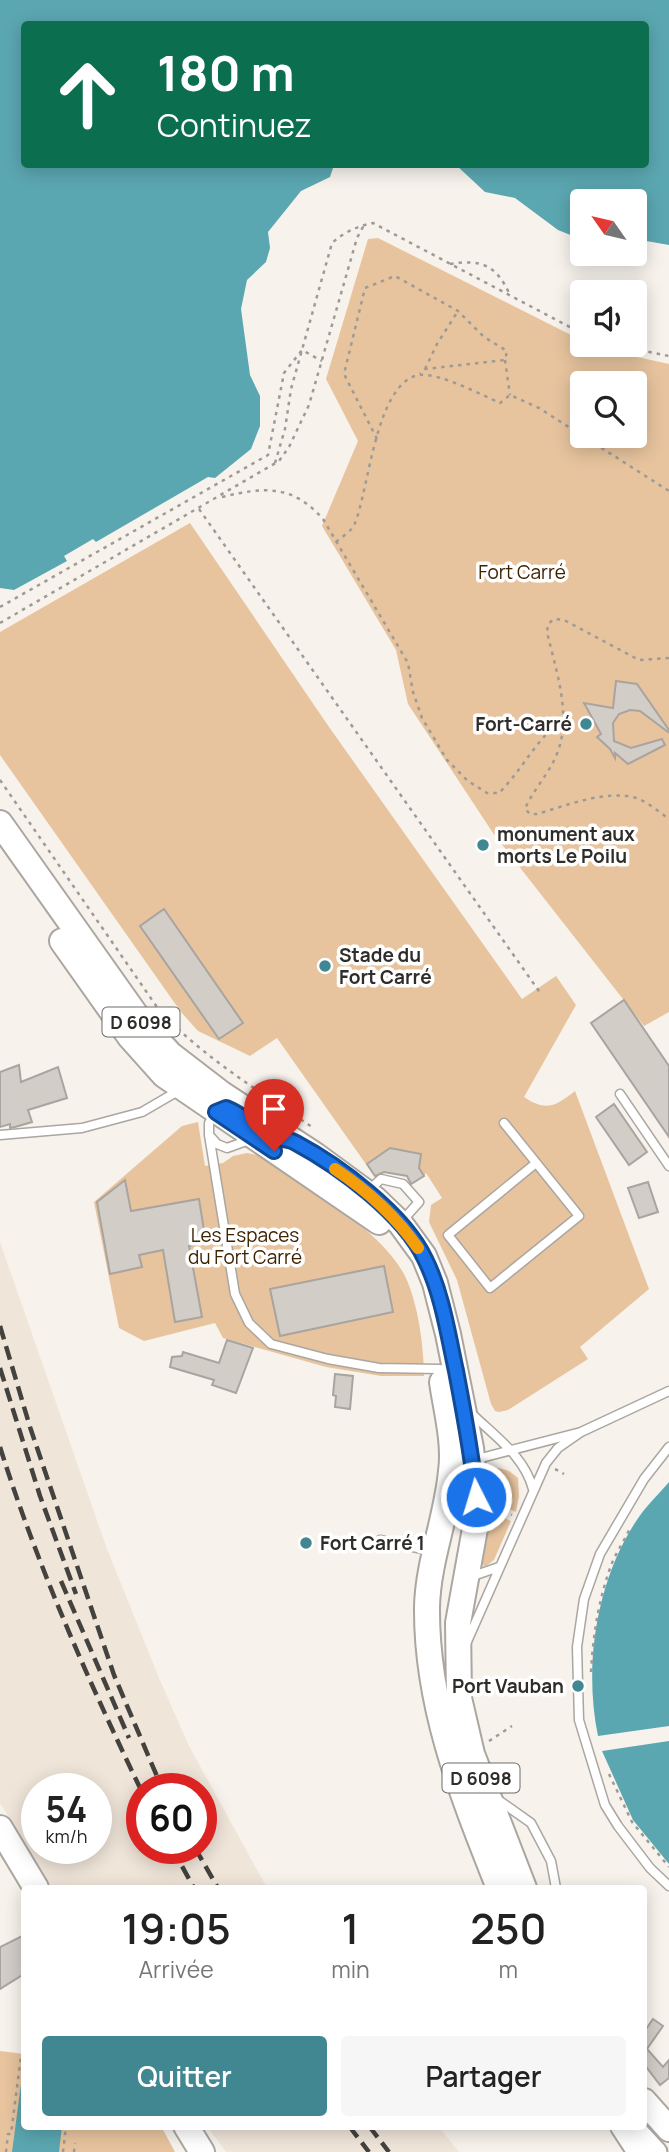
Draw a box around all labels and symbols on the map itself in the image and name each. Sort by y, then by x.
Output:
north arrow [570,189,648,266]
park label: Fort Carré [478,559,566,585]
place label: Fort-Carré [475,711,572,737]
marker: Fort-Carré [578,716,594,732]
place label: monument aux morts Le Poilu [497,821,635,869]
marker: monument aux morts Le Poilu [475,837,491,853]
place label: Stade du Fort Carré [339,942,432,990]
marker: Stade du Fort Carré [317,958,333,974]
road number: D 6098 [102,1007,180,1036]
pin [244,1079,304,1151]
park label: Les Espaces du Fort Carré [188,1222,302,1270]
position arrow [439,1460,513,1534]
place label: Fort Carré 1 [320,1530,425,1556]
marker: Fort Carré 1 [298,1535,314,1551]
place label: Port Vauban [452,1673,564,1699]
marker: Port Vauban [570,1678,586,1694]
road number: D 6098 [442,1764,520,1792]
speed limit sign: 60 [126,1773,217,1864]

